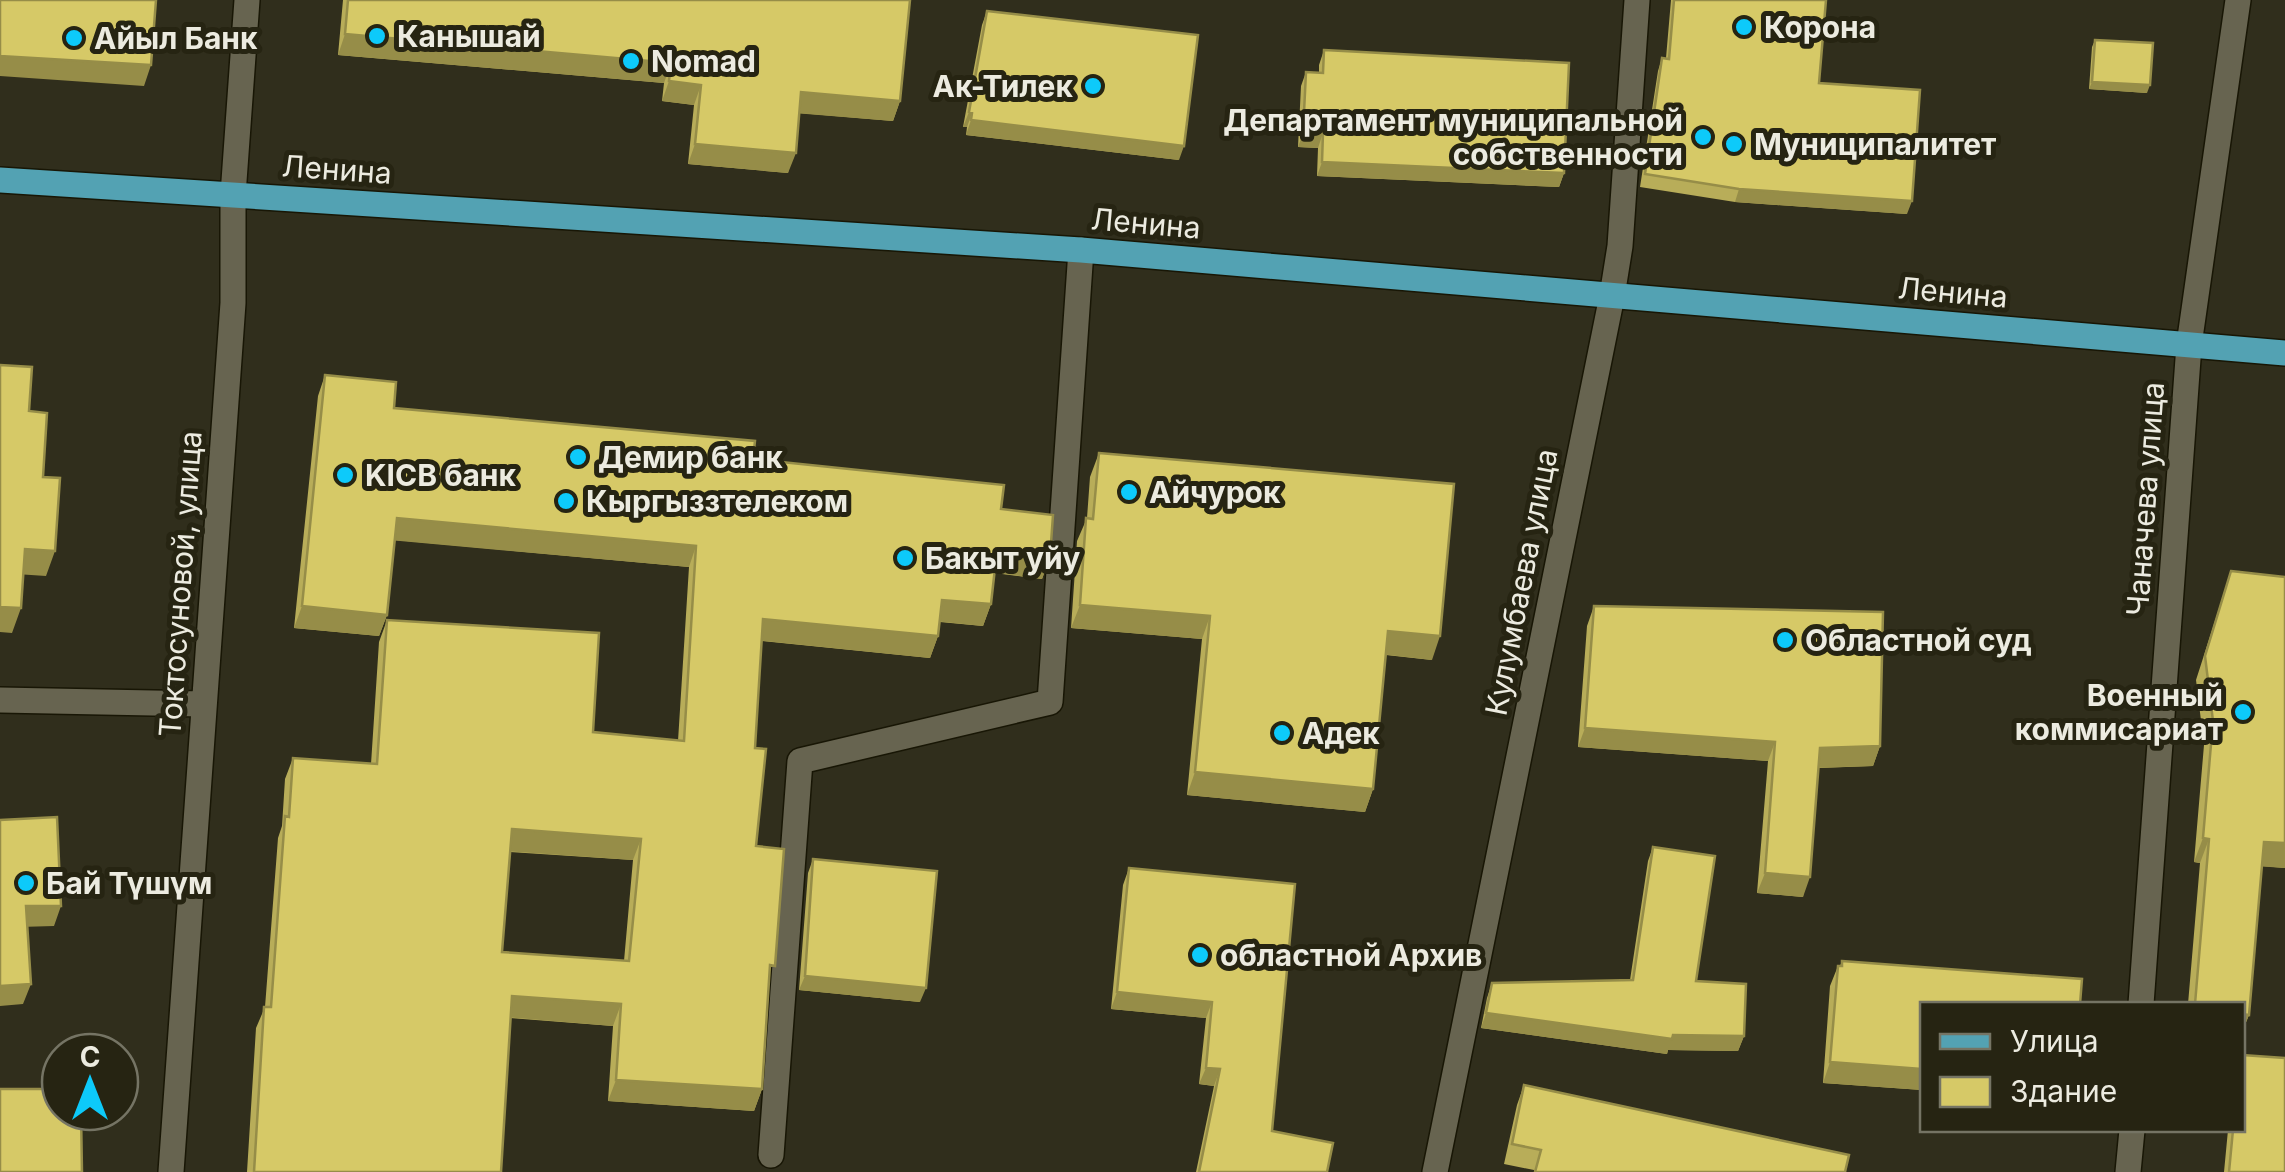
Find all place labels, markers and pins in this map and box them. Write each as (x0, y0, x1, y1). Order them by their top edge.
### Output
place label: Корона (1764, 9, 1876, 45)
marker: Корона (1733, 16, 1755, 38)
place label: Канышай (397, 18, 541, 54)
place label: Айыл Банк (94, 20, 258, 56)
marker: Канышай (366, 25, 388, 47)
marker: Айыл Банк (63, 27, 85, 49)
place label: Nomad (651, 43, 756, 79)
marker: Nomad (620, 50, 642, 72)
place label: Ак-Тилек (933, 68, 1073, 104)
marker: Ак-Тилек (1082, 75, 1104, 97)
place label: Департамент муниципальной собственности (1223, 102, 1683, 172)
marker: Департамент муниципальной собственности (1692, 126, 1714, 148)
place label: Муниципалитет (1754, 126, 1996, 162)
marker: Муниципалитет (1723, 133, 1745, 155)
place label: Демир банк (598, 439, 783, 475)
marker: Демир банк (567, 446, 589, 468)
place label: KICB банк (365, 457, 517, 493)
marker: KICB банк (334, 464, 356, 486)
place label: Айчурок (1149, 474, 1281, 510)
marker: Айчурок (1118, 481, 1140, 503)
place label: Кыргыззтелеком (586, 483, 848, 519)
marker: Кыргыззтелеком (555, 490, 577, 512)
place label: Бакыт уйу (925, 540, 1080, 576)
marker: Бакыт уйу (894, 547, 916, 569)
place label: Областной суд (1805, 622, 2032, 658)
marker: Областной суд (1774, 629, 1796, 651)
place label: Военный коммисариат (2015, 677, 2223, 747)
marker: Военный коммисариат (2232, 701, 2254, 723)
place label: Адек (1302, 715, 1380, 751)
marker: Адек (1271, 722, 1293, 744)
place label: Бай Түшүм (46, 865, 212, 901)
marker: Бай Түшүм (15, 872, 37, 894)
place label: областной Архив (1220, 937, 1482, 973)
marker: областной Архив (1189, 944, 1211, 966)

